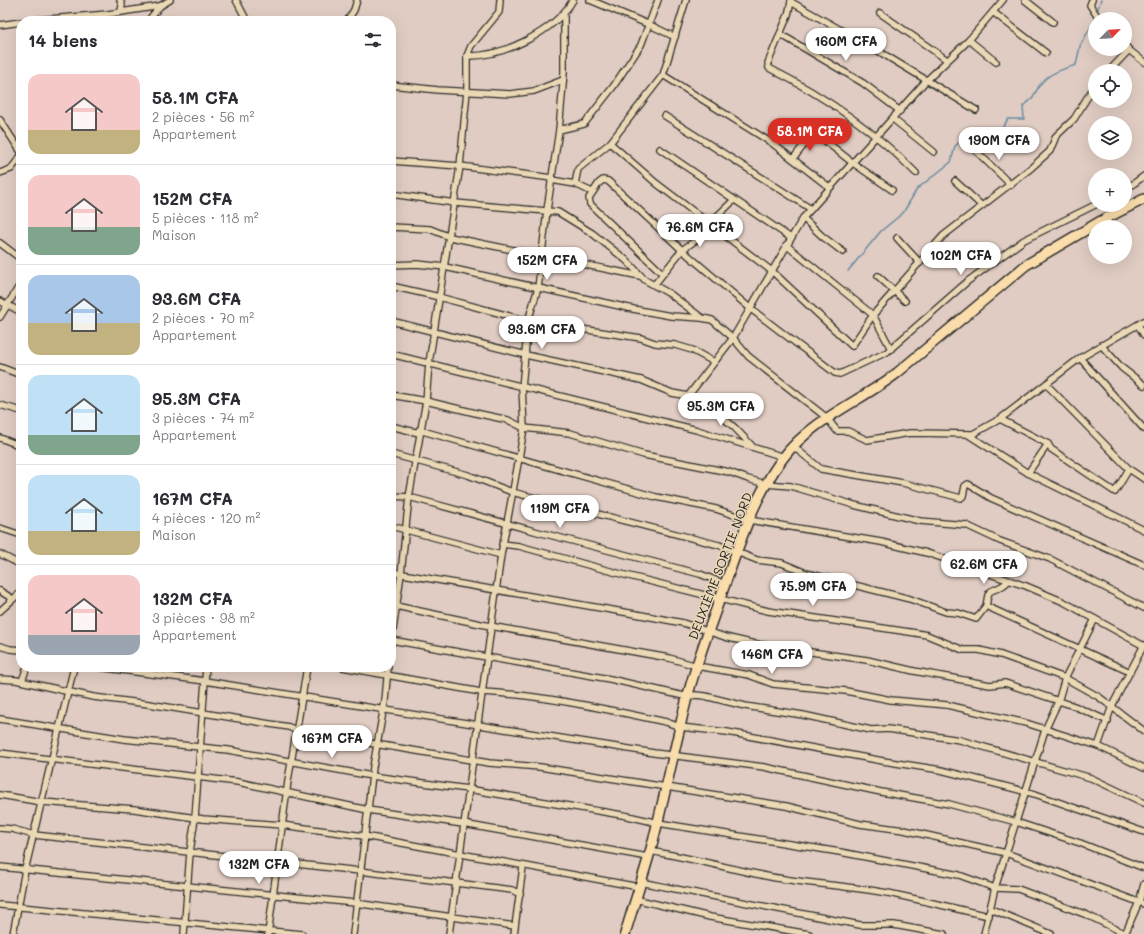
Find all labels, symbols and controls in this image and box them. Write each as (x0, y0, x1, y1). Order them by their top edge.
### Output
north arrow (1088, 12, 1132, 56)
map controls (1088, 12, 1132, 264)
pin: 160M CFA (805, 28, 887, 62)
text: 14 biens (28, 29, 97, 51)
icon: filters (362, 29, 384, 51)
text: 160M CFA (815, 32, 877, 49)
button: locate (1088, 64, 1132, 108)
text: 58.1M CFA (152, 86, 239, 108)
icon: home (60, 90, 108, 138)
text: 2 pièces · 56 m² (152, 108, 254, 125)
button: layers (1088, 116, 1132, 160)
pin: 58.1M CFA (764, 118, 856, 152)
text: 58.1M CFA (777, 122, 843, 139)
text: Appartement (152, 125, 237, 142)
pin: 190M CFA (958, 127, 1040, 161)
text: 190M CFA (968, 131, 1030, 148)
button: + (1088, 168, 1132, 212)
text: 152M CFA (152, 187, 233, 209)
icon: home (60, 191, 108, 239)
text: 5 pièces · 118 m² (152, 209, 259, 226)
pin: 76.6M CFA (654, 214, 746, 248)
text: 76.6M CFA (666, 218, 734, 235)
button: − (1088, 220, 1132, 264)
text: Maison (152, 226, 196, 243)
pin: 102M CFA (920, 242, 1002, 276)
text: 102M CFA (930, 246, 992, 263)
pin: 152M CFA (506, 247, 588, 281)
text: 152M CFA (516, 251, 578, 268)
text: 93.6M CFA (152, 287, 241, 309)
icon: home (60, 291, 108, 339)
text: 2 pièces · 70 m² (152, 309, 254, 326)
pin: 93.6M CFA (496, 316, 588, 350)
text: 93.6M CFA (508, 320, 576, 337)
text: Appartement (152, 326, 237, 343)
text: 95.3M CFA (152, 387, 241, 409)
icon: home (60, 391, 108, 439)
pin: 95.3M CFA (675, 393, 767, 427)
text: 95.3M CFA (687, 397, 755, 414)
text: 3 pièces · 74 m² (152, 409, 254, 426)
text: Appartement (152, 426, 237, 443)
text: 167M CFA (152, 487, 233, 509)
street label: DEUXIÈME SORTIE NORD (684, 490, 756, 642)
icon: home (60, 491, 108, 539)
pin: 119M CFA (519, 495, 601, 529)
text: 119M CFA (530, 499, 590, 516)
text: 4 pièces · 120 m² (152, 509, 260, 526)
text: Maison (152, 526, 196, 543)
pin: 62.6M CFA (938, 551, 1030, 585)
text: 62.6M CFA (950, 555, 1018, 572)
pin: 75.9M CFA (767, 573, 859, 607)
text: 75.9M CFA (779, 577, 847, 594)
text: 132M CFA (152, 587, 233, 609)
icon: home (60, 591, 108, 639)
text: 3 pièces · 98 m² (152, 609, 255, 626)
text: Appartement (152, 626, 237, 643)
pin: 146M CFA (731, 641, 813, 675)
text: 146M CFA (741, 645, 803, 662)
pin: 167M CFA (291, 725, 373, 759)
text: 167M CFA (301, 729, 363, 746)
pin: 132M CFA (218, 851, 300, 885)
text: 132M CFA (228, 855, 290, 872)

